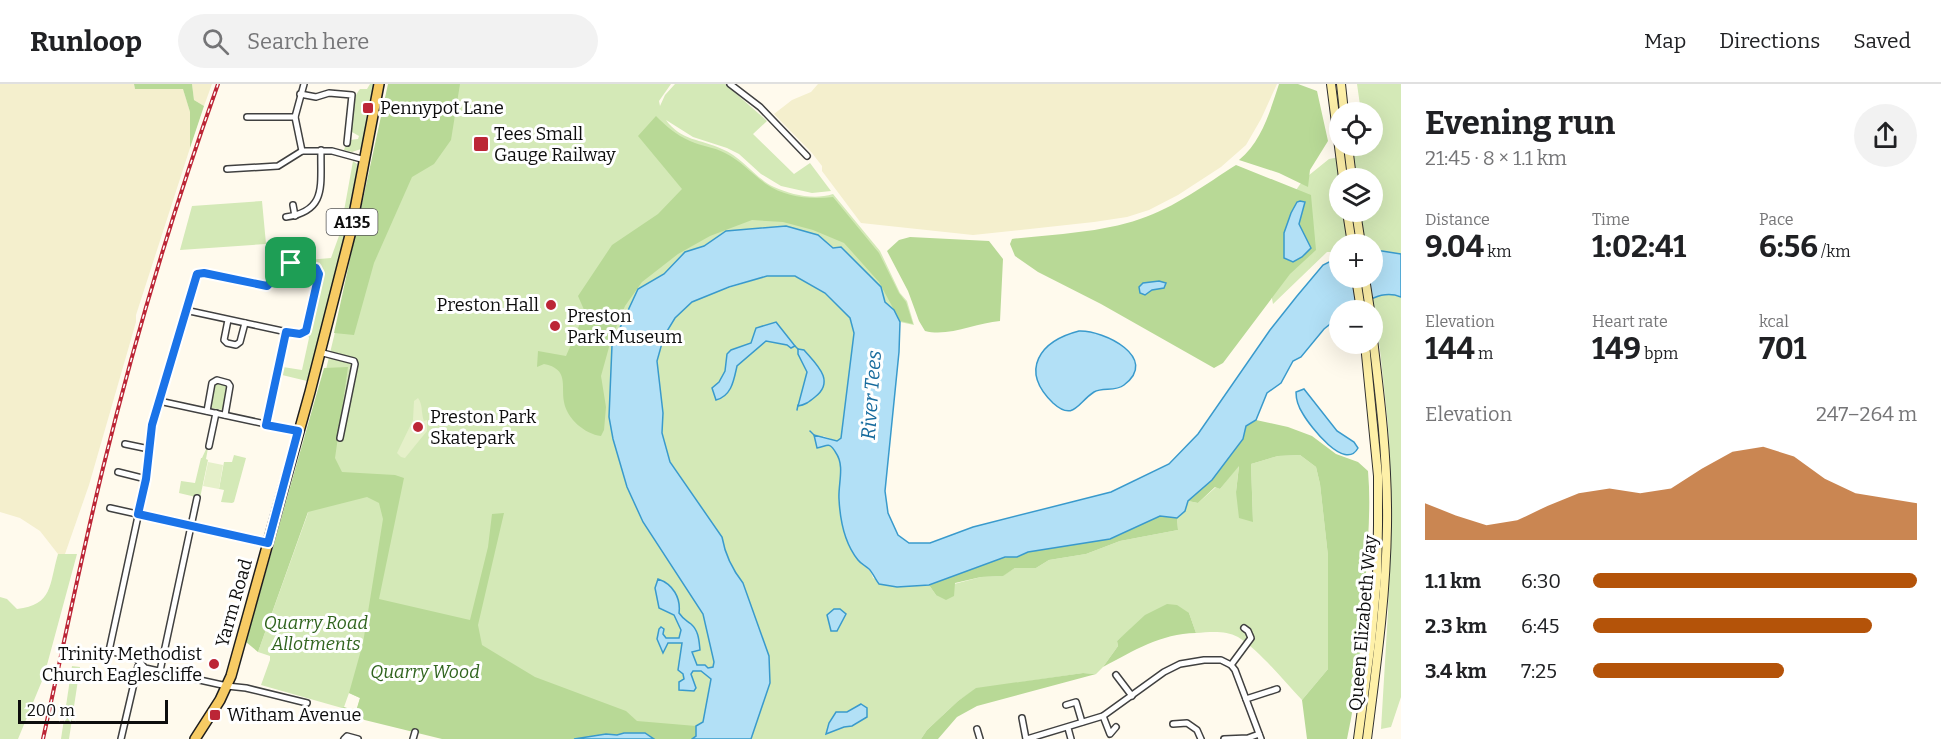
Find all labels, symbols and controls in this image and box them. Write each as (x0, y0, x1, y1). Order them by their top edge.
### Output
search box (178, 14, 598, 68)
text: Runloop (30, 25, 142, 58)
icon: search (199, 25, 232, 58)
text: Search here (247, 28, 369, 55)
text: Map (1644, 28, 1686, 54)
text: Directions (1719, 28, 1820, 54)
text: Saved (1853, 28, 1911, 54)
place label: Pennypot Lane (380, 97, 504, 119)
marker: Pennypot Lane (361, 101, 375, 115)
map controls (1329, 102, 1383, 354)
button: locate (1329, 102, 1383, 156)
text: Evening run (1425, 103, 1615, 143)
button: share (1854, 104, 1917, 167)
place label: Tees Small Gauge Railway (494, 123, 616, 166)
marker: Tees Small Gauge Railway (472, 135, 490, 153)
text: 21:45 · 8 × 1.1 km (1425, 146, 1567, 170)
button: layers (1329, 168, 1383, 222)
road number: A135 (326, 209, 378, 235)
text: Distance (1425, 210, 1490, 229)
text: Time (1592, 210, 1630, 229)
text: Pace (1759, 210, 1794, 229)
text: 9.04 (1425, 229, 1484, 265)
text: 1:02:41 (1592, 229, 1686, 265)
text: 6:56 (1759, 229, 1818, 265)
button: + (1329, 234, 1383, 288)
pin (265, 237, 316, 288)
text: km (1484, 242, 1511, 261)
text: /km (1818, 242, 1850, 261)
icon: arrive (274, 246, 307, 279)
place label: Preston Hall (437, 294, 539, 316)
marker: Preston Hall (544, 298, 558, 312)
button: − (1329, 300, 1383, 354)
place label: Preston Park Museum (567, 305, 683, 348)
text: Elevation (1425, 312, 1495, 331)
text: Heart rate (1592, 312, 1668, 331)
text: kcal (1759, 312, 1789, 331)
marker: Preston Park Museum (548, 319, 562, 333)
text: 144 (1425, 331, 1475, 367)
text: 149 (1592, 331, 1641, 367)
text: 701 (1759, 331, 1806, 367)
text: m (1475, 344, 1493, 363)
text: bpm (1641, 344, 1678, 363)
water label: River Tees (856, 349, 886, 441)
text: Elevation (1425, 402, 1512, 426)
text: 247–264 m (1816, 402, 1917, 426)
place label: Preston Park Skatepark (430, 406, 537, 449)
marker: Preston Park Skatepark (411, 420, 425, 434)
street label: Queen Elizabeth Way (1344, 534, 1382, 712)
street label: Yarm Road (211, 556, 257, 650)
text: 1.1 km (1425, 569, 1481, 593)
text: 6:30 (1521, 569, 1561, 593)
park label: Quarry Road Allotments (264, 612, 369, 655)
text: 2.3 km (1425, 614, 1487, 638)
text: 6:45 (1521, 614, 1559, 638)
place label: Trinity Methodist Church Eaglescliffe (42, 643, 202, 686)
marker: Trinity Methodist Church Eaglescliffe (207, 657, 221, 671)
text: 3.4 km (1425, 659, 1487, 683)
text: 7:25 (1521, 659, 1557, 683)
park label: Quarry Wood (370, 661, 480, 683)
scale bar (18, 697, 168, 724)
text: 200 m (27, 701, 75, 720)
place label: Witham Avenue (227, 704, 361, 726)
marker: Witham Avenue (208, 708, 222, 722)

